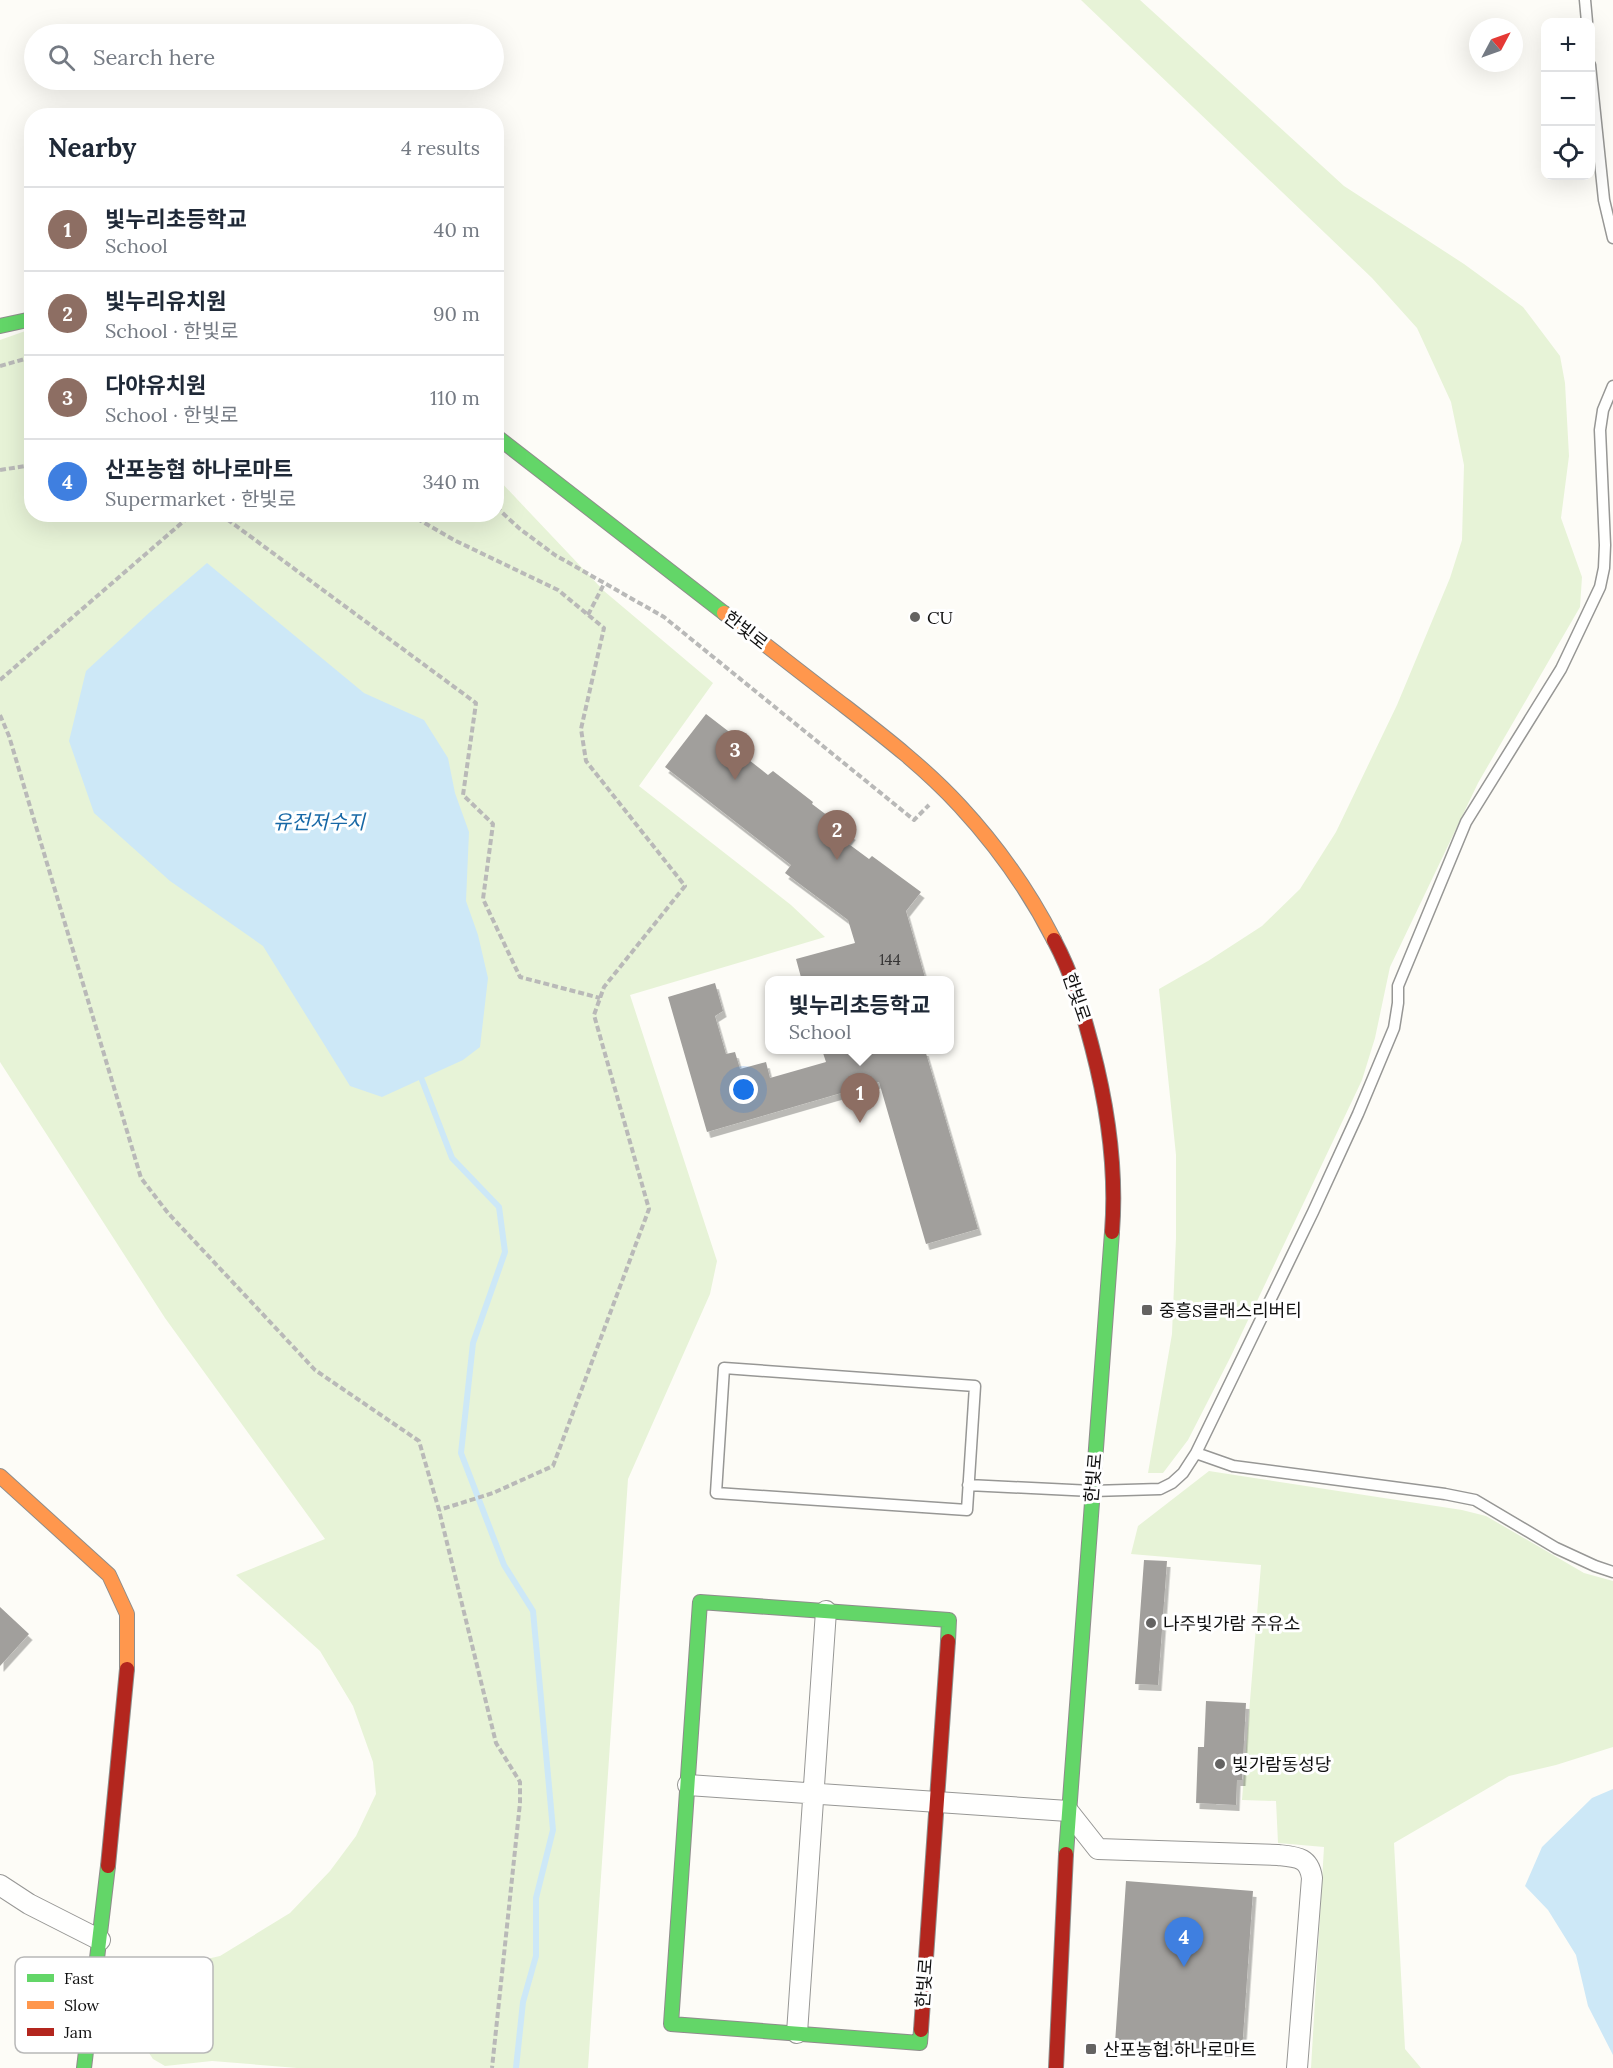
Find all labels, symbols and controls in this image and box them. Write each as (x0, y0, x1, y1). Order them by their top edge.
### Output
north arrow (1469, 18, 1523, 72)
map controls (1541, 18, 1595, 180)
button: + (1541, 18, 1595, 72)
search box (24, 24, 504, 90)
icon: search (45, 41, 78, 74)
text: Search here (93, 43, 215, 71)
button: − (1541, 72, 1595, 126)
button: locate (1541, 126, 1595, 180)
text: Nearby (48, 131, 136, 164)
text: 4 results (401, 135, 480, 160)
text: 빛누리초등학교 (105, 205, 247, 233)
text: 1 (63, 217, 72, 242)
text: 40 m (434, 217, 480, 242)
text: School (105, 233, 168, 258)
text: 빛누리유치원 (105, 287, 226, 315)
text: 2 (62, 301, 73, 326)
text: 90 m (433, 301, 480, 326)
text: School · 한빛로 (105, 318, 239, 343)
text: 다야유치원 (105, 371, 206, 399)
text: 3 (62, 385, 73, 410)
text: 110 m (430, 385, 480, 410)
text: School · 한빛로 (105, 402, 239, 427)
text: 산포농협 하나로마트 (105, 455, 293, 483)
text: 4 (62, 469, 73, 494)
text: 340 m (422, 469, 480, 494)
text: Supermarket · 한빛로 (105, 486, 296, 511)
street label: 한빛로 (719, 606, 773, 654)
place label: CU (927, 606, 953, 629)
marker: CU (908, 610, 922, 624)
pin: 3 (716, 730, 754, 780)
water label: 유전저수지 (273, 809, 367, 834)
pin: 2 (818, 810, 856, 860)
house number: 144 (879, 950, 901, 969)
street label: 한빛로 (1058, 970, 1096, 1024)
popup (765, 976, 954, 1054)
text: 빛누리초등학교 (789, 991, 930, 1019)
text: School (789, 1019, 851, 1044)
pin: 1 (840, 1074, 880, 1123)
your location (729, 1075, 758, 1104)
place label: 중흥S클래스리버티 (1159, 1299, 1302, 1322)
marker: 중흥S클래스리버티 (1140, 1303, 1154, 1317)
street label: 한빛로 (1079, 1452, 1107, 1504)
place label: 나주빛가람 주유소 (1163, 1612, 1300, 1635)
marker: 나주빛가람 주유소 (1144, 1616, 1158, 1630)
place label: 빛가람동성당 (1232, 1753, 1331, 1776)
marker: 빛가람동성당 (1213, 1757, 1227, 1771)
pin: 4 (1164, 1918, 1204, 1967)
legend (15, 1957, 213, 2053)
street label: 한빛로 (911, 1957, 937, 2009)
text: Fast (64, 1968, 95, 1988)
text: Slow (64, 1995, 100, 2015)
text: Jam (63, 2022, 92, 2042)
place label: 산포농협.하나로마트 (1103, 2038, 1256, 2061)
marker: 산포농협.하나로마트 (1084, 2042, 1098, 2056)

